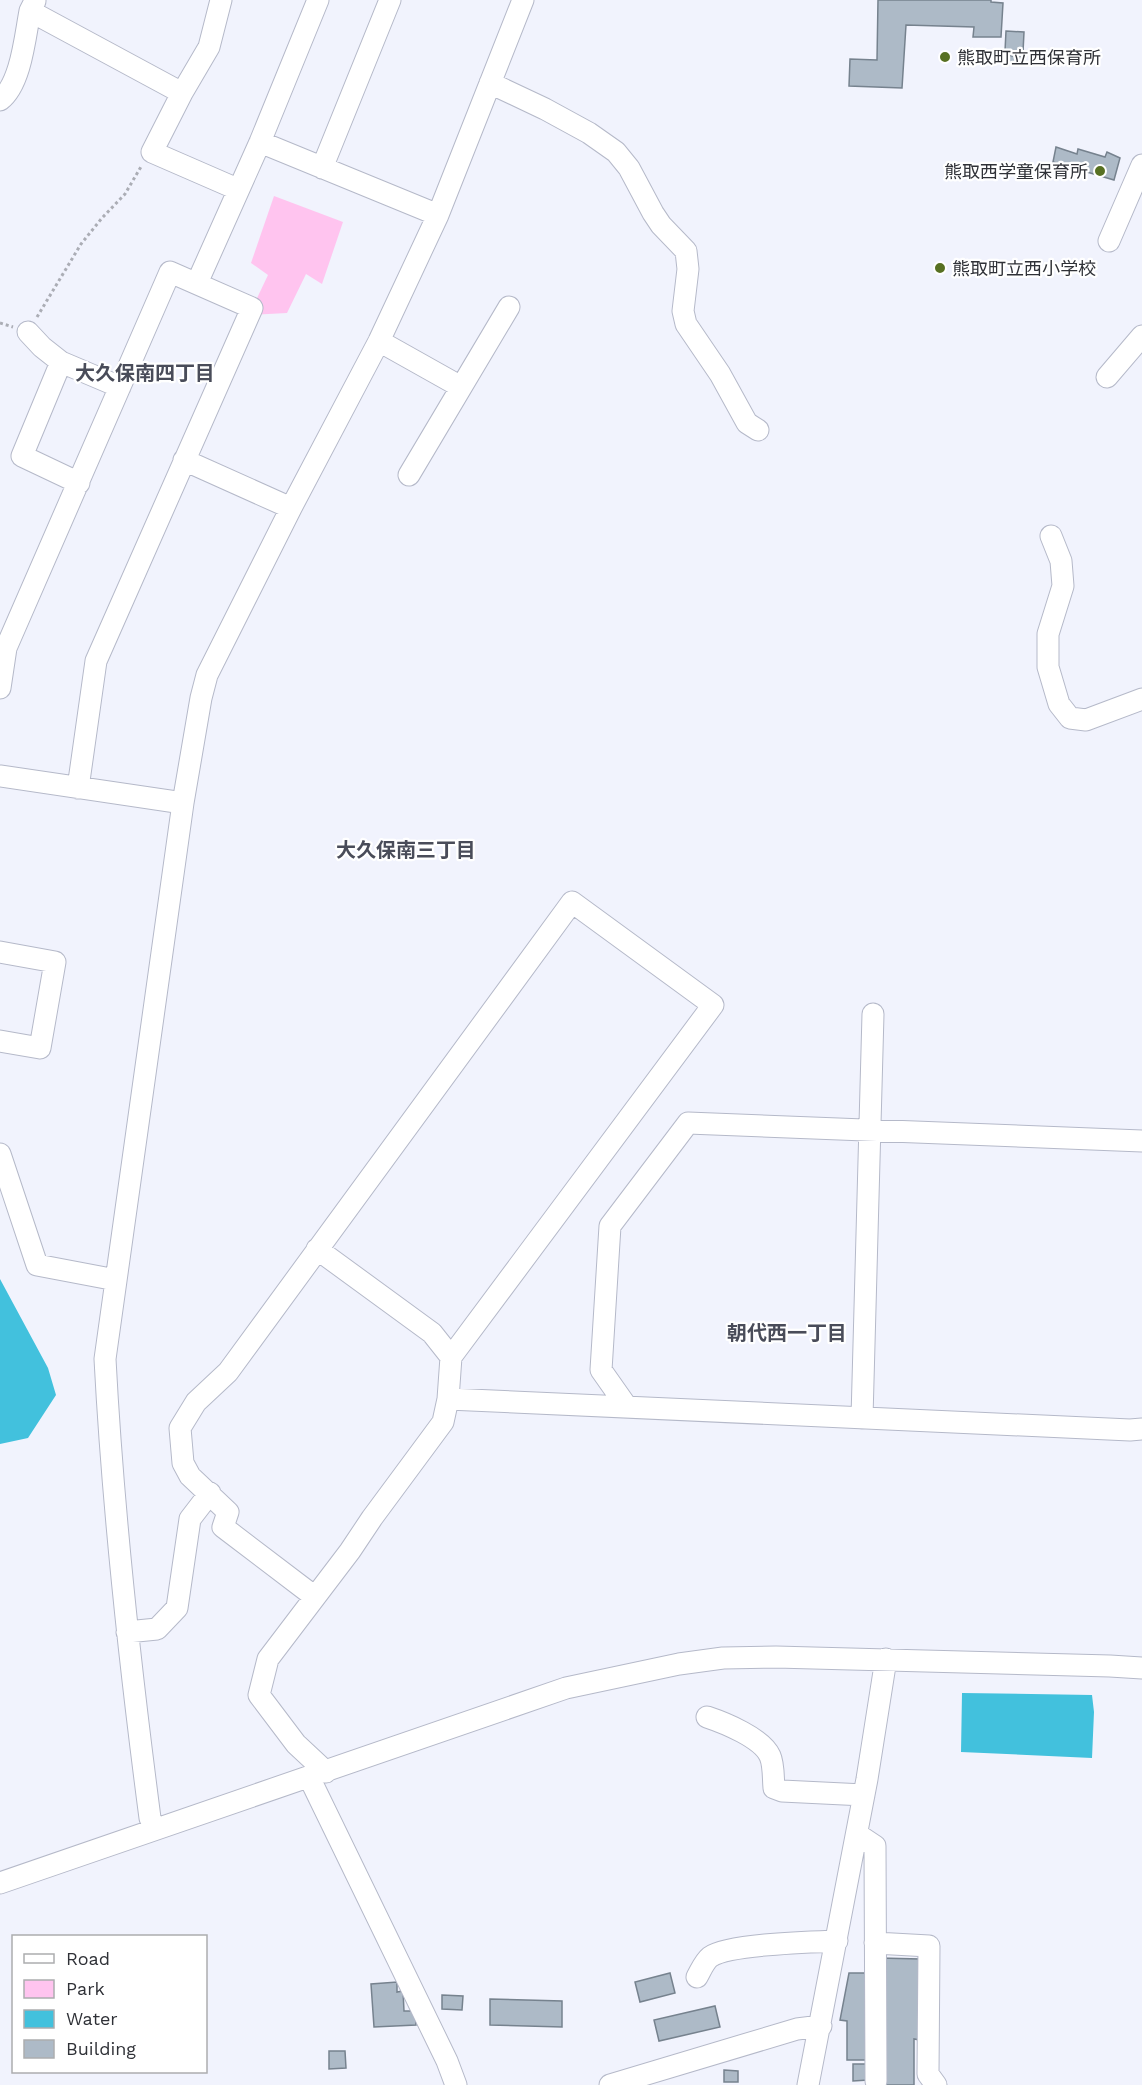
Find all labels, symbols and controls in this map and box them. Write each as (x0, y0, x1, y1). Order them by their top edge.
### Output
place label: 熊取町立西保育所 (957, 47, 1101, 68)
marker: 熊取町立西保育所 (938, 50, 952, 64)
place label: 熊取西学童保育所 (944, 161, 1088, 182)
marker: 熊取西学童保育所 (1093, 164, 1107, 178)
place label: 熊取町立西小学校 (952, 258, 1096, 279)
marker: 熊取町立西小学校 (933, 261, 947, 275)
district label: 大久保南四丁目 (75, 361, 215, 385)
district label: 大久保南三丁目 (336, 838, 476, 862)
district label: 朝代西一丁目 (727, 1321, 847, 1345)
legend (12, 1935, 207, 2073)
text: Road (66, 1948, 110, 1969)
text: Park (66, 1978, 105, 1999)
text: Water (66, 2008, 118, 2029)
text: Building (66, 2038, 136, 2059)

